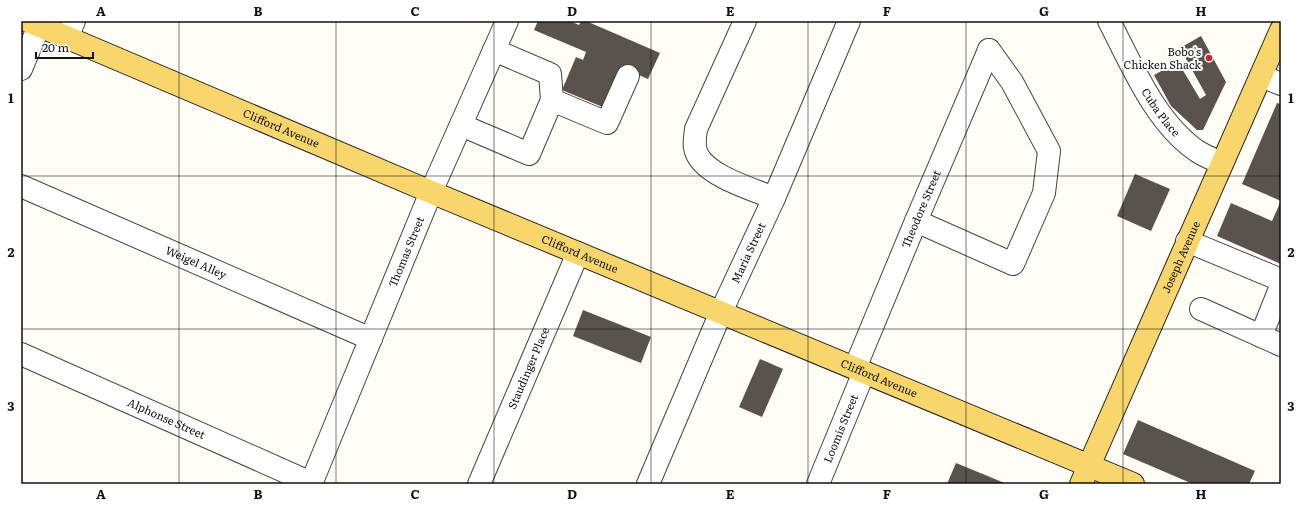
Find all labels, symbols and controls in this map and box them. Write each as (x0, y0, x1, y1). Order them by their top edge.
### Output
text: A (96, 1, 106, 20)
text: B (254, 1, 263, 20)
text: C (410, 1, 420, 20)
text: D (567, 1, 577, 20)
text: E (726, 1, 735, 20)
text: F (883, 1, 891, 20)
text: G (1039, 1, 1049, 20)
text: H (1196, 1, 1207, 20)
scale bar (36, 34, 93, 60)
text: 20 m (42, 38, 69, 56)
place label: Bobo's Chicken Shack (1124, 43, 1201, 72)
marker: Bobo's Chicken Shack (1204, 53, 1214, 63)
street label: Cuba Place (1138, 85, 1184, 140)
text: 1 (8, 88, 14, 107)
text: 1 (1288, 88, 1294, 107)
street label: Clifford Avenue (241, 104, 323, 151)
street label: Theodore Street (897, 167, 944, 250)
street label: Thomas Street (384, 213, 427, 289)
street label: Joseph Avenue (1157, 218, 1203, 295)
street label: Maria Street (727, 219, 769, 285)
street label: Clifford Avenue (539, 230, 621, 276)
street label: Weigel Alley (163, 241, 230, 282)
text: 2 (8, 242, 15, 261)
text: 2 (1288, 242, 1295, 261)
street label: Staudinger Place (503, 324, 552, 411)
street label: Clifford Avenue (839, 354, 920, 401)
street label: Loomis Street (819, 391, 861, 465)
street label: Alphonse Street (125, 393, 209, 442)
text: 3 (7, 396, 15, 415)
text: 3 (1287, 396, 1295, 415)
text: A (96, 484, 106, 503)
text: B (254, 484, 263, 503)
text: C (410, 484, 420, 503)
text: D (567, 484, 577, 503)
text: E (726, 484, 735, 503)
text: F (883, 484, 891, 503)
text: G (1039, 484, 1049, 503)
text: H (1196, 484, 1207, 503)

